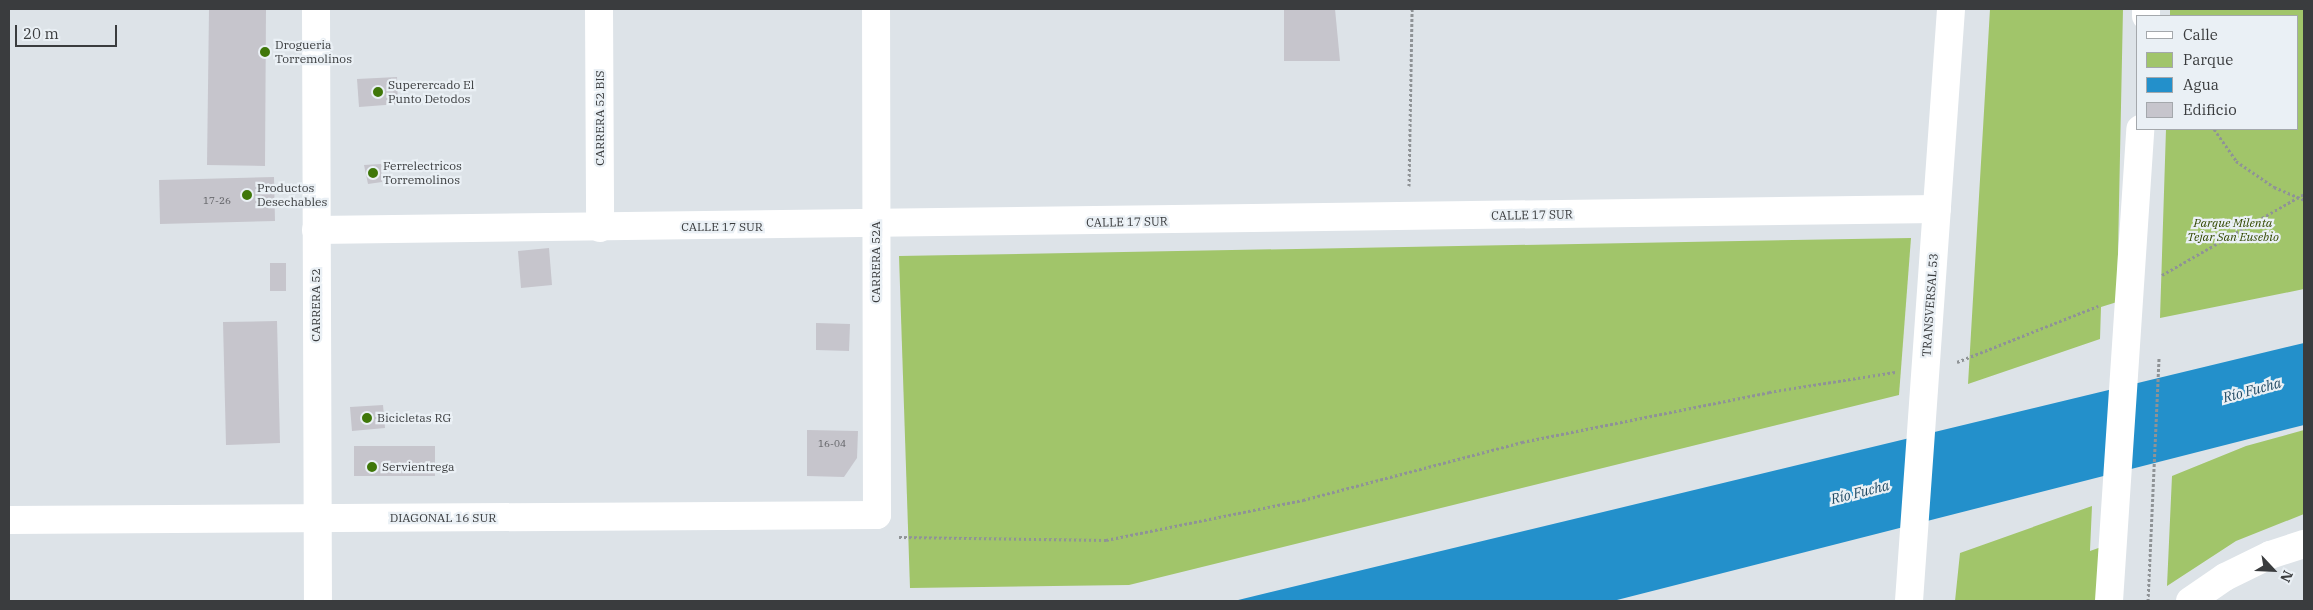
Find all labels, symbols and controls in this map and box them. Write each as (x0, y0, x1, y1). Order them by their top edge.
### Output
scale bar (18, 15, 120, 47)
legend (2136, 15, 2298, 130)
text: 20 m (23, 24, 59, 43)
text: Calle (2183, 25, 2218, 44)
place label: Drogueria Torremolinos (275, 38, 352, 66)
marker: Drogueria Torremolinos (259, 46, 271, 58)
text: Parque (2183, 50, 2233, 69)
street label: CARRERA 52 BIS (593, 70, 607, 166)
text: Agua (2183, 75, 2219, 94)
place label: Superercado El Punto Detodos (388, 78, 474, 106)
marker: Superercado El Punto Detodos (372, 86, 384, 98)
text: Edificio (2183, 100, 2237, 119)
place label: Ferrelectricos Torremolinos (383, 159, 462, 187)
marker: Ferrelectricos Torremolinos (367, 167, 379, 179)
place label: Productos Desechables (257, 181, 327, 209)
marker: Productos Desechables (241, 189, 253, 201)
house number: 17-26 (203, 195, 231, 207)
street label: CALLE 17 SUR (1491, 207, 1573, 223)
street label: CALLE 17 SUR (1086, 214, 1168, 230)
park label: Parque Milenta Tejar San Eusebio (2187, 216, 2279, 244)
street label: CALLE 17 SUR (681, 220, 763, 234)
street label: CARRERA 52A (869, 221, 883, 303)
street label: TRANSVERSAL 53 (1919, 253, 1941, 357)
street label: CARRERA 52 (309, 268, 323, 342)
water label: Río Fucha (2221, 374, 2283, 406)
place label: Bicicletas RG (377, 411, 451, 425)
marker: Bicicletas RG (361, 412, 373, 424)
house number: 16-04 (818, 438, 846, 450)
place label: Servientrega (382, 460, 454, 474)
marker: Servientrega (366, 461, 378, 473)
water label: Río Fucha (1829, 477, 1891, 507)
street label: DIAGONAL 16 SUR (390, 511, 496, 525)
north arrow (2248, 545, 2298, 595)
text: N (2276, 568, 2297, 585)

